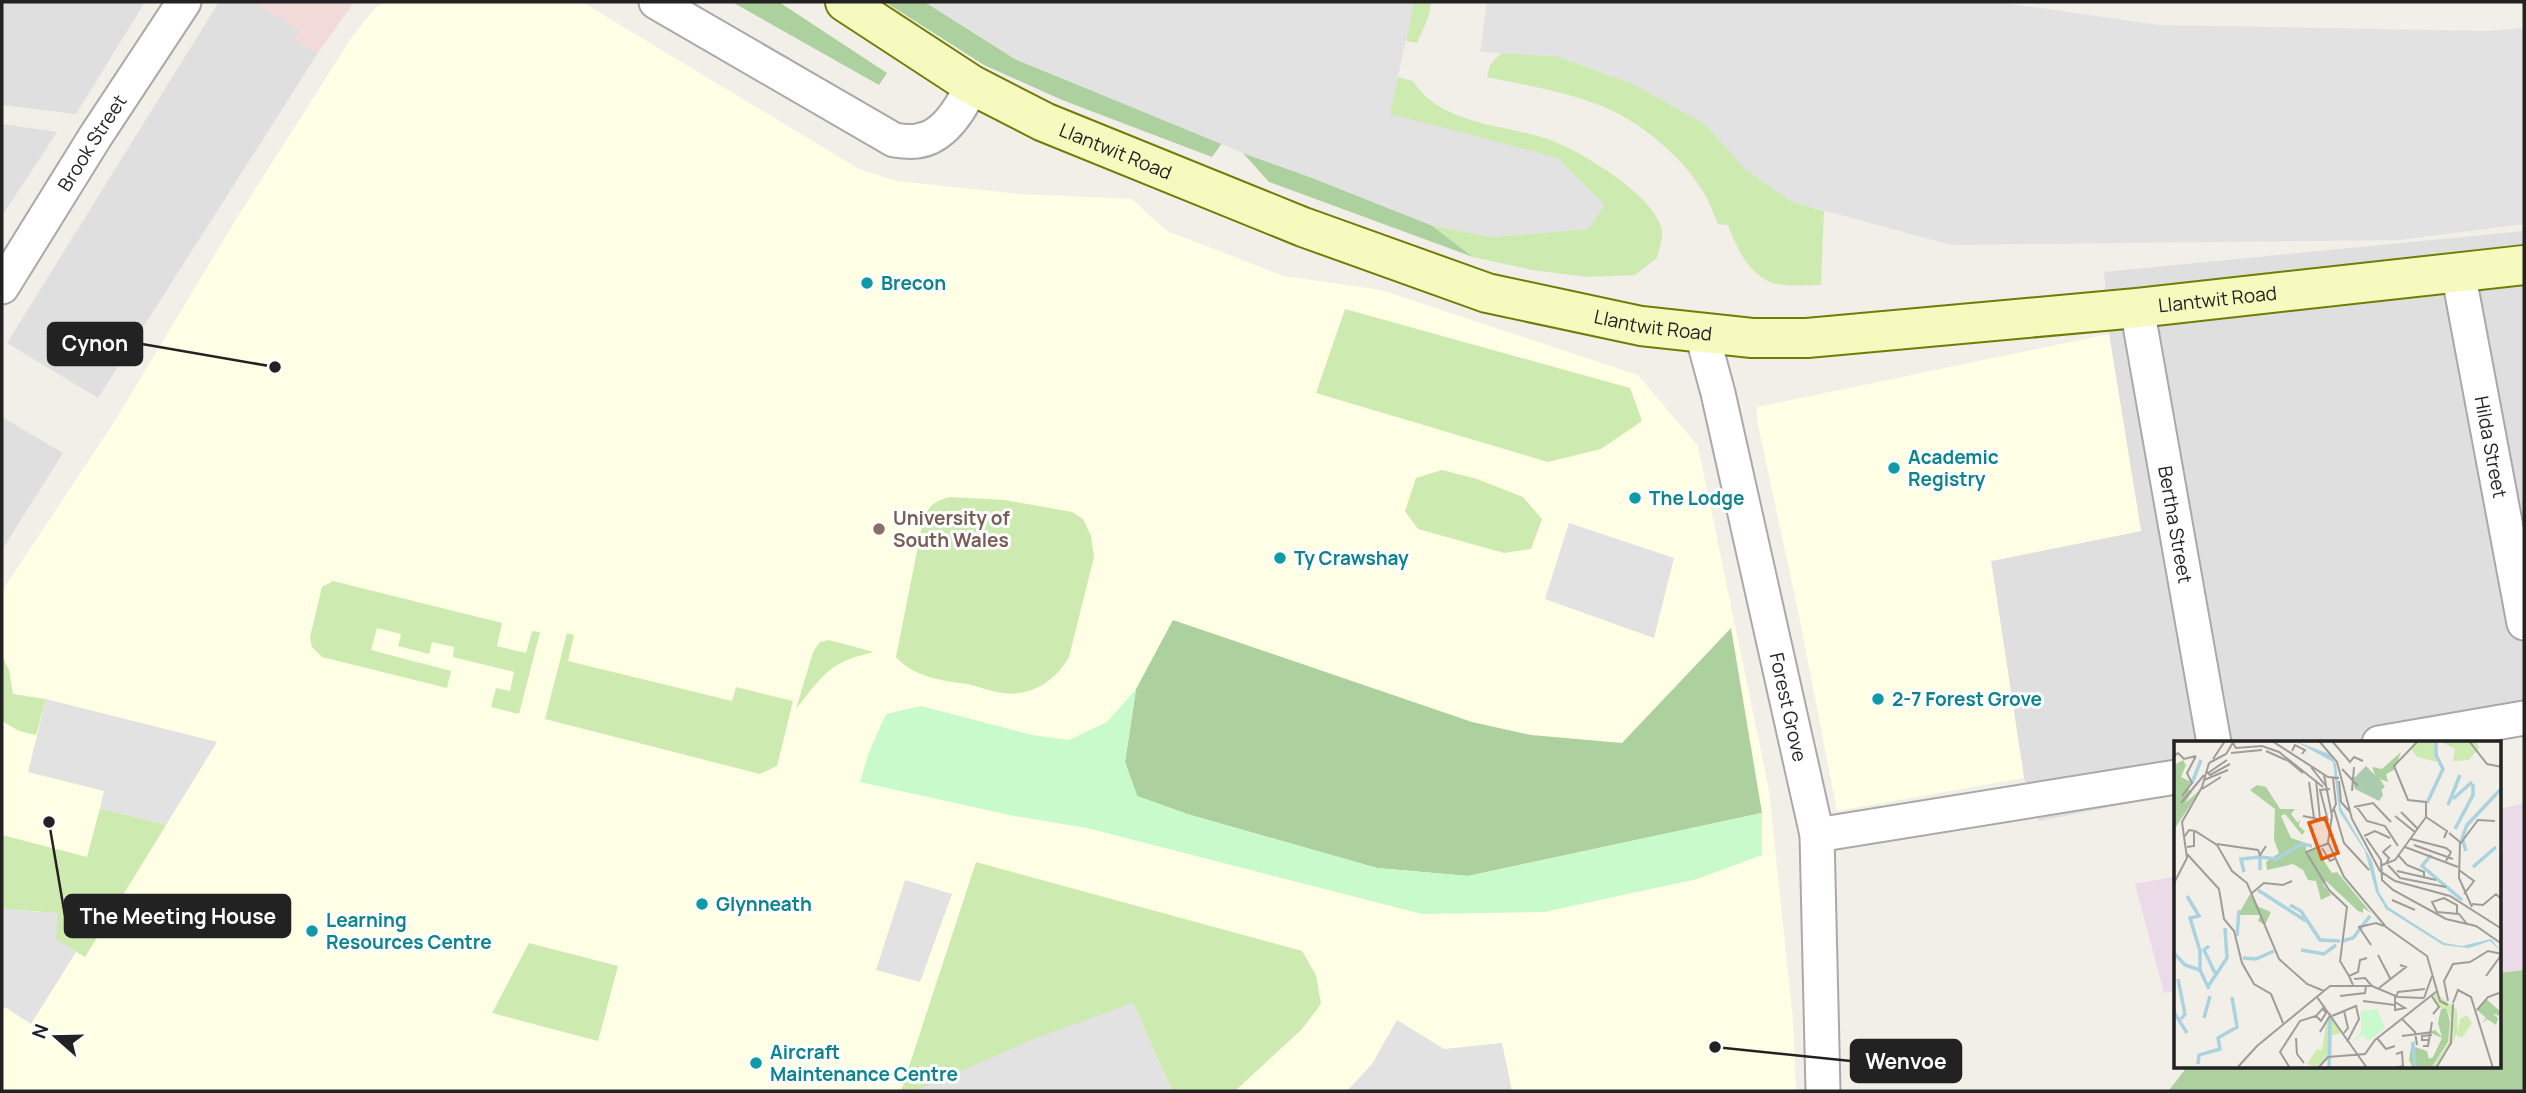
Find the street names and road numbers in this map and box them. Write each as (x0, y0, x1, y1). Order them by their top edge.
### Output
street label: Brook Street (52, 89, 133, 196)
street label: Llantwit Road (1056, 117, 1176, 185)
street label: Llantwit Road (2157, 280, 2278, 319)
street label: Llantwit Road (1592, 303, 1713, 347)
street label: Hilda Street (2469, 394, 2513, 500)
street label: Bertha Street (2152, 464, 2198, 585)
street label: Forest Grove (1764, 650, 1813, 764)

